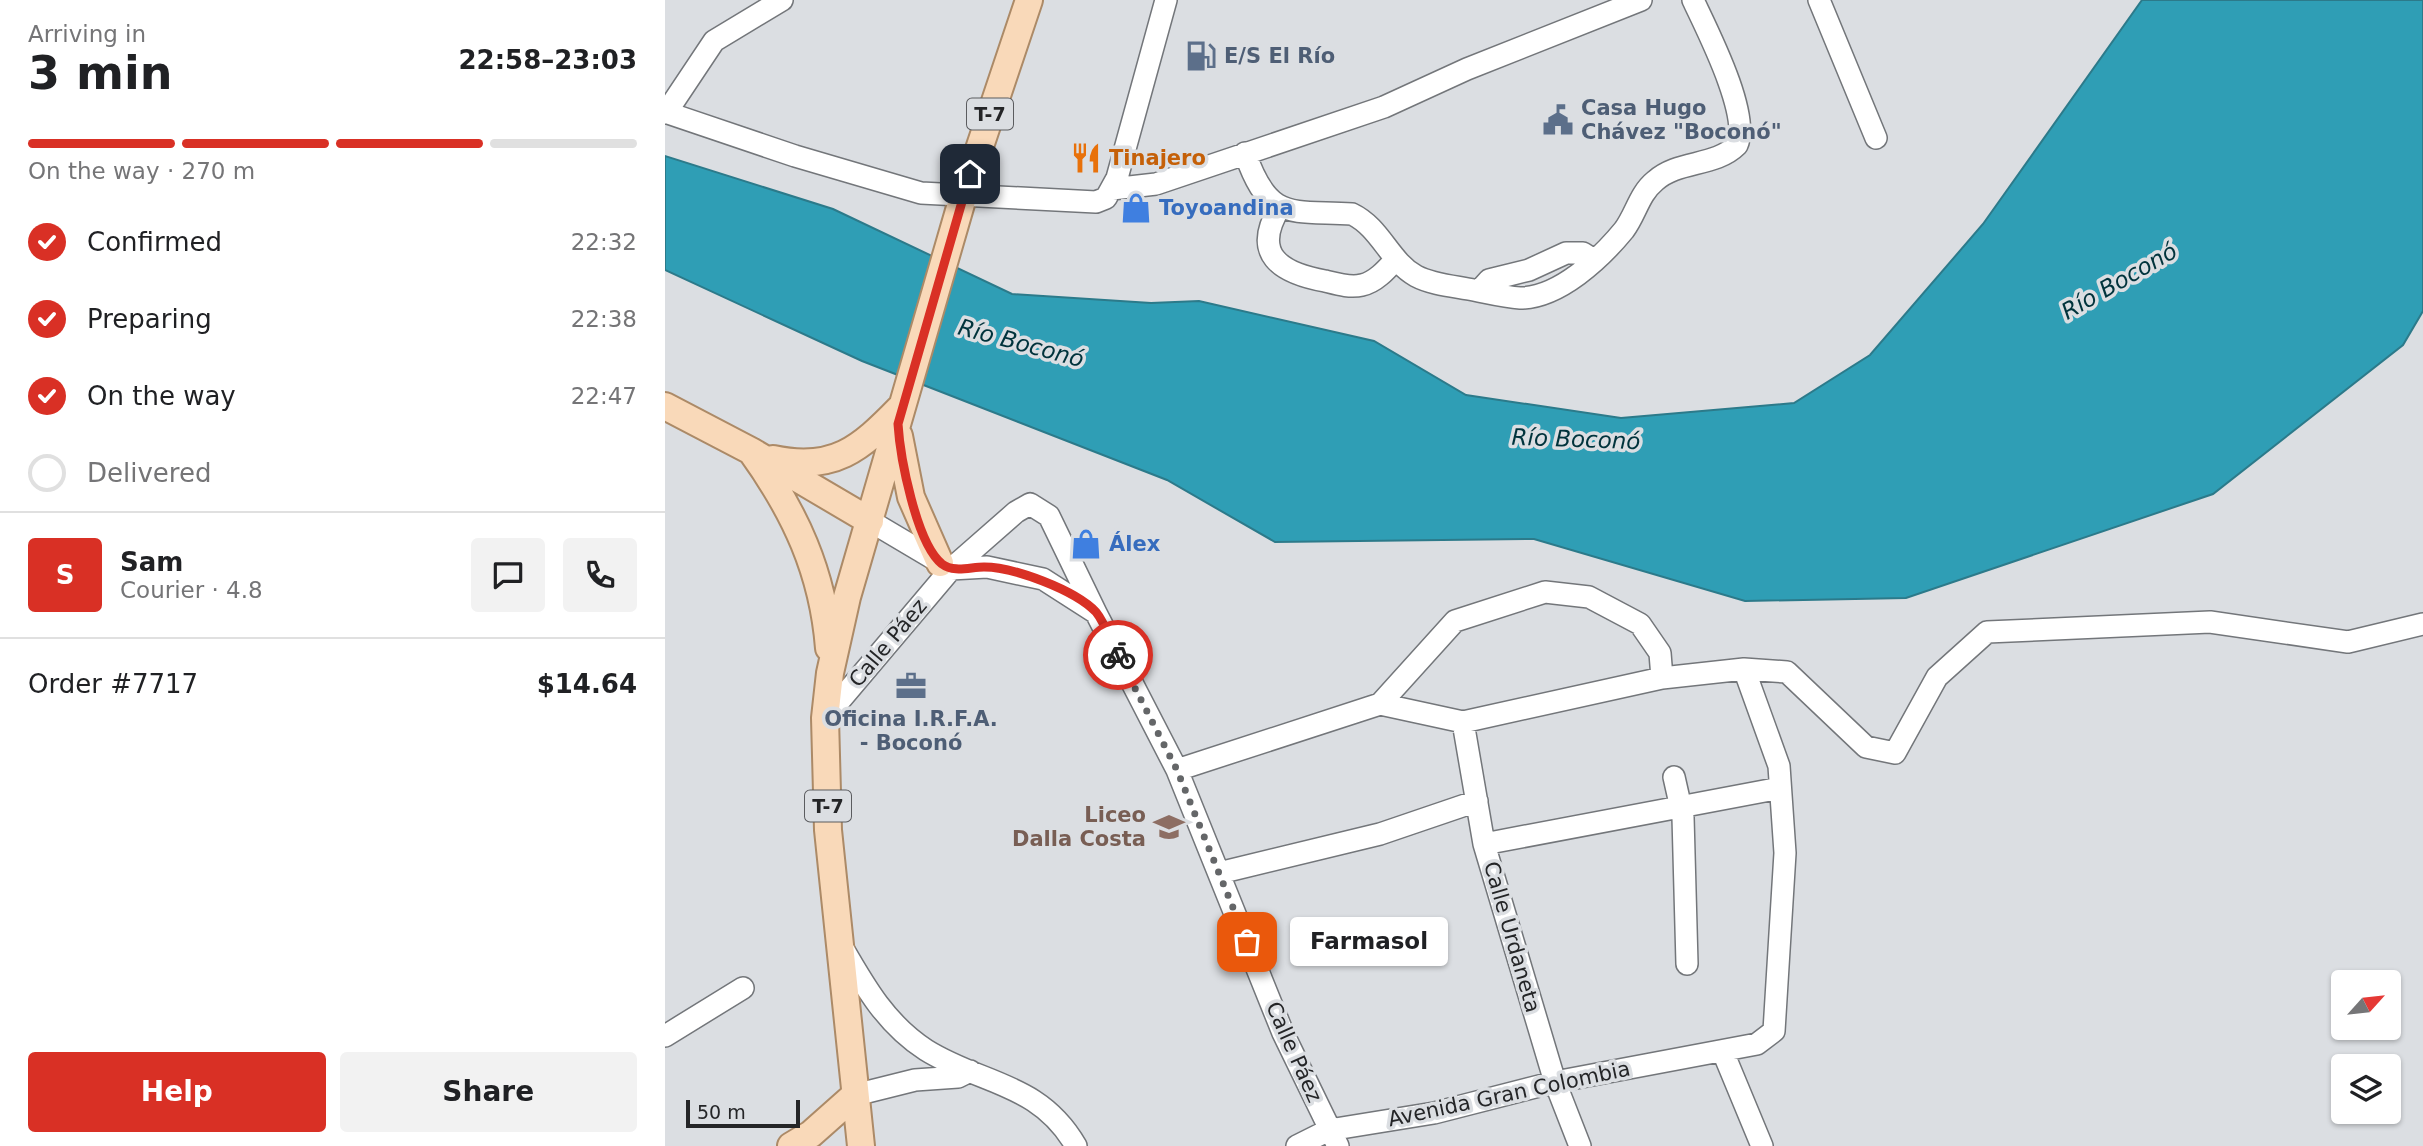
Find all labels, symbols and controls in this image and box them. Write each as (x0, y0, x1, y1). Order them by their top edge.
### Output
text: Arriving in (28, 21, 146, 47)
fuel station icon: E/S El Río (1184, 39, 1218, 73)
place label: E/S El Río (1224, 44, 1335, 68)
text: 22:58–23:03 (458, 45, 637, 75)
text: 3 min (28, 46, 172, 100)
place label: Casa Hugo Chávez "Boconó" (1581, 96, 1782, 144)
road number: T-7 (967, 98, 1013, 130)
public building icon: Casa Hugo Chávez "Boconó" (1541, 103, 1575, 137)
restaurant icon: Tinajero (1069, 141, 1103, 175)
pin (940, 144, 1000, 204)
place label: Tinajero (1109, 146, 1206, 170)
icon: home (951, 155, 989, 193)
text: On the way · 270 m (28, 158, 255, 184)
shop icon: Toyoandina (1119, 191, 1153, 225)
place label: Toyoandina (1159, 196, 1294, 220)
icon: check (28, 223, 66, 261)
text: Confirmed (87, 227, 222, 257)
text: 22:32 (571, 229, 637, 255)
water label: Río Boconó (2057, 237, 2181, 325)
icon: check (28, 300, 66, 338)
text: Preparing (87, 304, 212, 334)
text: 22:38 (571, 306, 637, 332)
water label: Río Boconó (955, 314, 1087, 372)
icon: check (28, 377, 66, 415)
text: On the way (87, 381, 236, 411)
text: 22:47 (571, 383, 637, 409)
water label: Río Boconó (1511, 424, 1641, 454)
text: Delivered (87, 458, 211, 488)
shop icon: Álex (1069, 527, 1103, 561)
place label: Álex (1109, 531, 1161, 556)
button: chat (471, 538, 545, 612)
button: phone (563, 538, 637, 612)
text: Sam (120, 547, 183, 577)
text: S (56, 560, 74, 590)
text: Courier · 4.8 (120, 577, 263, 603)
street label: Calle Páez (844, 594, 932, 692)
courier (1083, 620, 1153, 690)
icon: bike (1099, 636, 1137, 674)
text: Order #7717 (28, 669, 198, 699)
text: $14.64 (537, 669, 637, 699)
office icon: Oficina I.R.F.A. - Boconó (894, 669, 928, 703)
place label: Oficina I.R.F.A. - Boconó (824, 707, 998, 755)
road number: T-7 (805, 790, 851, 821)
place label: Liceo Dalla Costa (1012, 803, 1146, 851)
school or university icon: Liceo Dalla Costa (1152, 810, 1186, 844)
street label: Calle Urdaneta (1479, 859, 1545, 1015)
pin (1217, 912, 1277, 972)
callout: Farmasol (1289, 918, 1447, 967)
icon: bag (1228, 923, 1266, 961)
text: Farmasol (1310, 928, 1428, 954)
north arrow (2331, 970, 2401, 1040)
map controls (2331, 970, 2401, 1124)
street label: Calle Páez (1261, 998, 1327, 1106)
button: Help (28, 1052, 326, 1132)
button: Share (340, 1052, 637, 1132)
button: layers (2331, 1054, 2401, 1124)
street label: Avenida Gran Colombia (1386, 1057, 1632, 1131)
scale bar (686, 1097, 800, 1129)
text: 50 m (697, 1101, 746, 1123)

